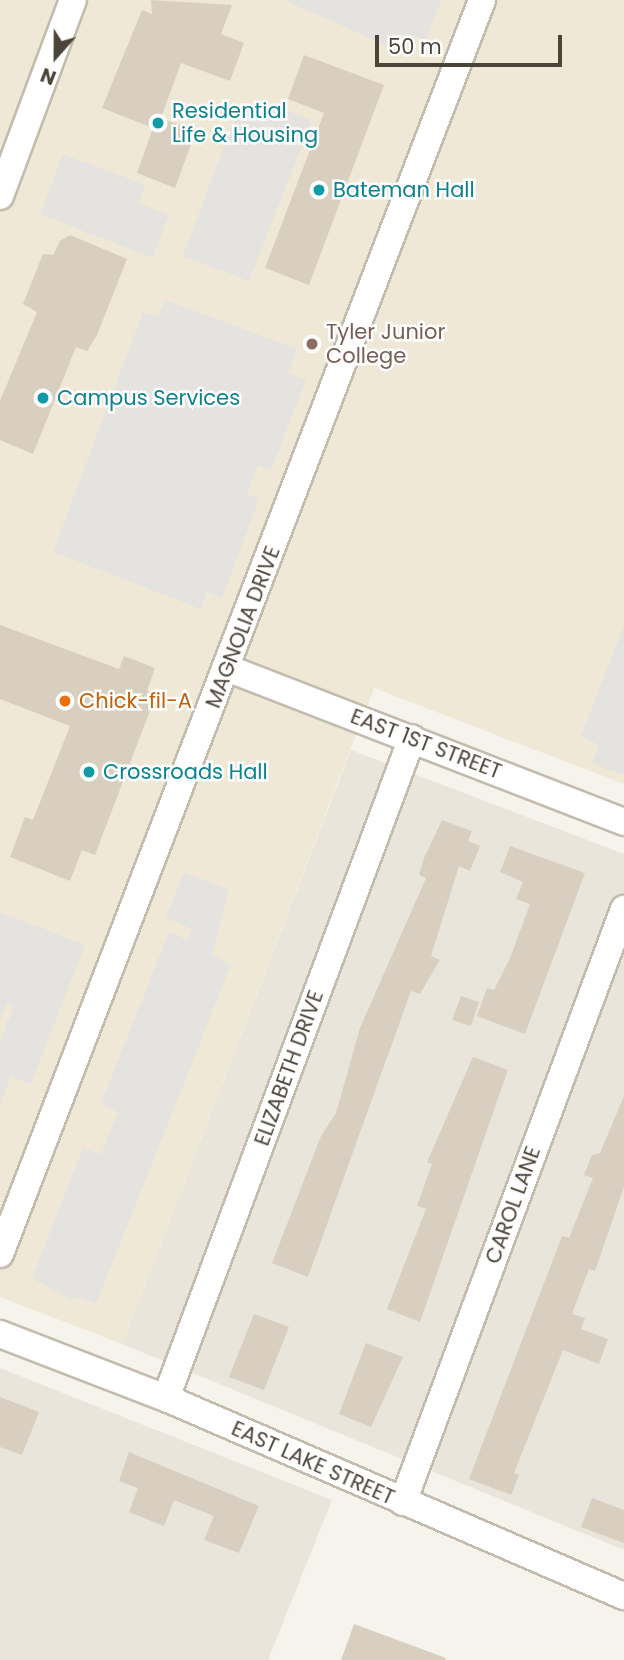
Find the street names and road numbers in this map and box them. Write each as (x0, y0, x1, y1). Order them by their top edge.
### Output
street label: MAGNOLIA DRIVE (200, 542, 286, 712)
street label: EAST 1ST STREET (347, 704, 505, 784)
street label: ELIZABETH DRIVE (249, 987, 329, 1149)
street label: CAROL LANE (480, 1143, 546, 1267)
street label: EAST LAKE STREET (228, 1416, 398, 1510)

